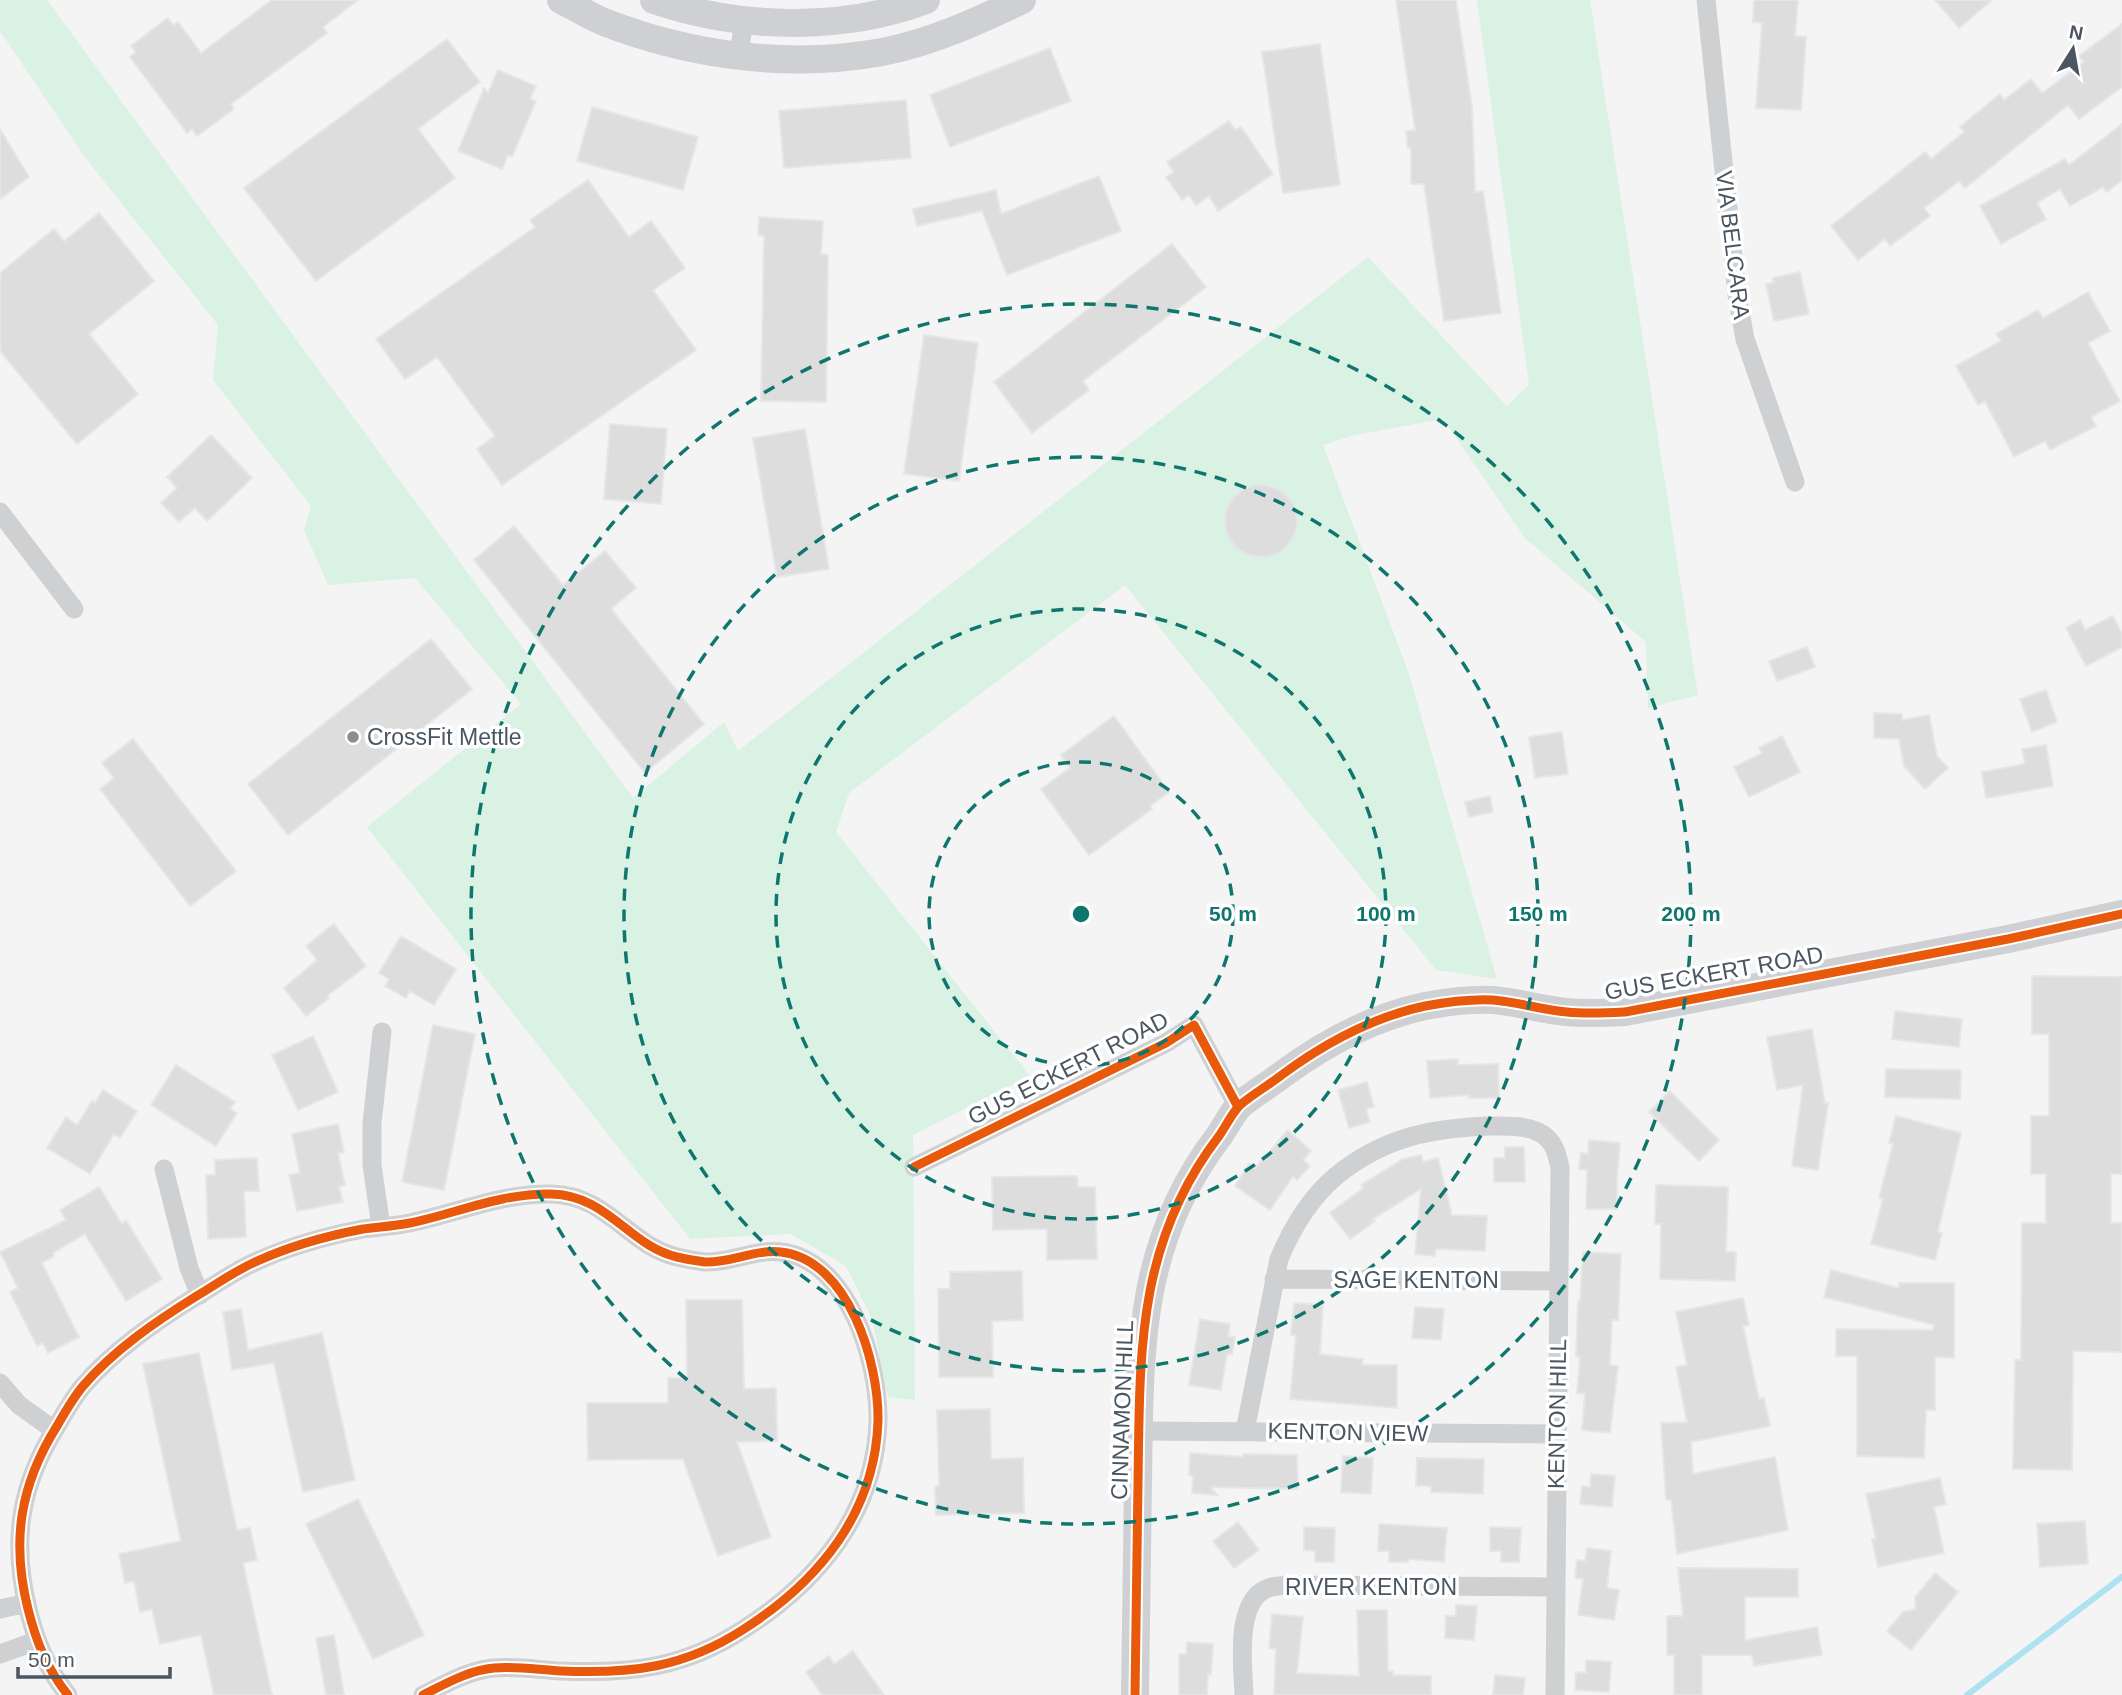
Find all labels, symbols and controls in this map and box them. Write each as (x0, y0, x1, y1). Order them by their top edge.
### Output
north arrow (2038, 14, 2108, 84)
text: N (2067, 21, 2085, 44)
street label: VIA BELCARA (1711, 169, 1755, 321)
place label: CrossFit Mettle (367, 724, 522, 750)
marker: CrossFit Mettle (345, 729, 361, 745)
centre of rings (1069, 902, 1093, 926)
text: 50 m (1209, 902, 1257, 925)
text: 100 m (1356, 902, 1416, 925)
text: 150 m (1508, 902, 1568, 925)
text: 200 m (1661, 902, 1721, 925)
street label: GUS ECKERT ROAD (1603, 941, 1825, 1005)
street label: GUS ECKERT ROAD (963, 1006, 1173, 1130)
street label: SAGE KENTON (1333, 1267, 1499, 1293)
street label: CINNAMON HILL (1106, 1319, 1138, 1501)
street label: KENTON HILL (1543, 1338, 1571, 1489)
street label: KENTON VIEW (1267, 1418, 1429, 1446)
street label: RIVER KENTON (1285, 1574, 1457, 1600)
scale bar (18, 1636, 170, 1680)
text: 50 m (28, 1648, 75, 1671)

